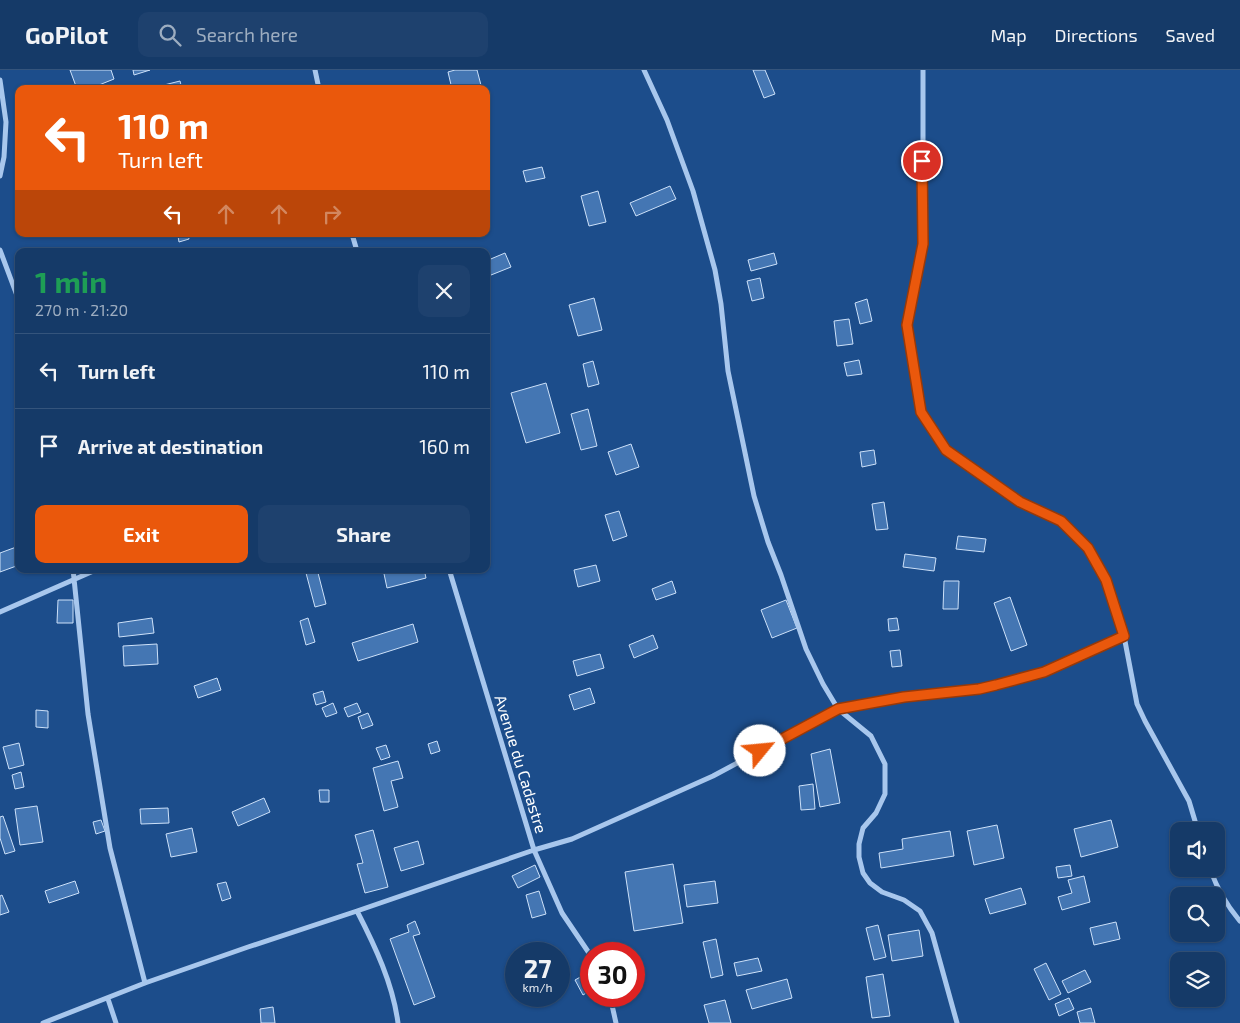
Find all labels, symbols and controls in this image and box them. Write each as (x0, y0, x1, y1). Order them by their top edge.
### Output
search box (138, 12, 488, 57)
text: GoPilot (25, 20, 108, 49)
icon: search (156, 21, 184, 49)
text: Search here (196, 23, 298, 46)
text: Map (990, 24, 1027, 46)
text: Directions (1055, 24, 1138, 46)
text: Saved (1166, 24, 1215, 46)
text: 110 m (118, 104, 209, 146)
icon: left (35, 105, 100, 170)
pin (901, 140, 943, 182)
text: Turn left (118, 146, 203, 172)
icon: arrive (908, 147, 936, 175)
icon: left (159, 200, 187, 228)
icon: ahead (212, 200, 240, 228)
icon: ahead (265, 200, 293, 228)
icon: right (318, 200, 346, 228)
text: 1 min (35, 263, 107, 299)
button: close (418, 265, 470, 317)
text: 270 m · 21:20 (35, 300, 128, 319)
icon: left (35, 357, 63, 385)
text: Turn left (78, 360, 155, 383)
text: 110 m (423, 360, 470, 383)
icon: arrive (35, 432, 63, 460)
text: Arrive at destination (78, 435, 263, 458)
text: 160 m (419, 435, 470, 458)
button: Exit (35, 505, 248, 563)
button: Share (258, 505, 470, 563)
street label: Avenue du Cadastre (491, 692, 552, 835)
position arrow (733, 724, 785, 776)
map controls (1170, 822, 1225, 1007)
button: sound (1170, 822, 1225, 877)
button: search (1170, 887, 1225, 942)
speed limit sign: 30 (580, 942, 645, 1007)
button: layers (1170, 952, 1225, 1007)
text: 27 (524, 953, 551, 983)
text: km/h (523, 980, 552, 994)

